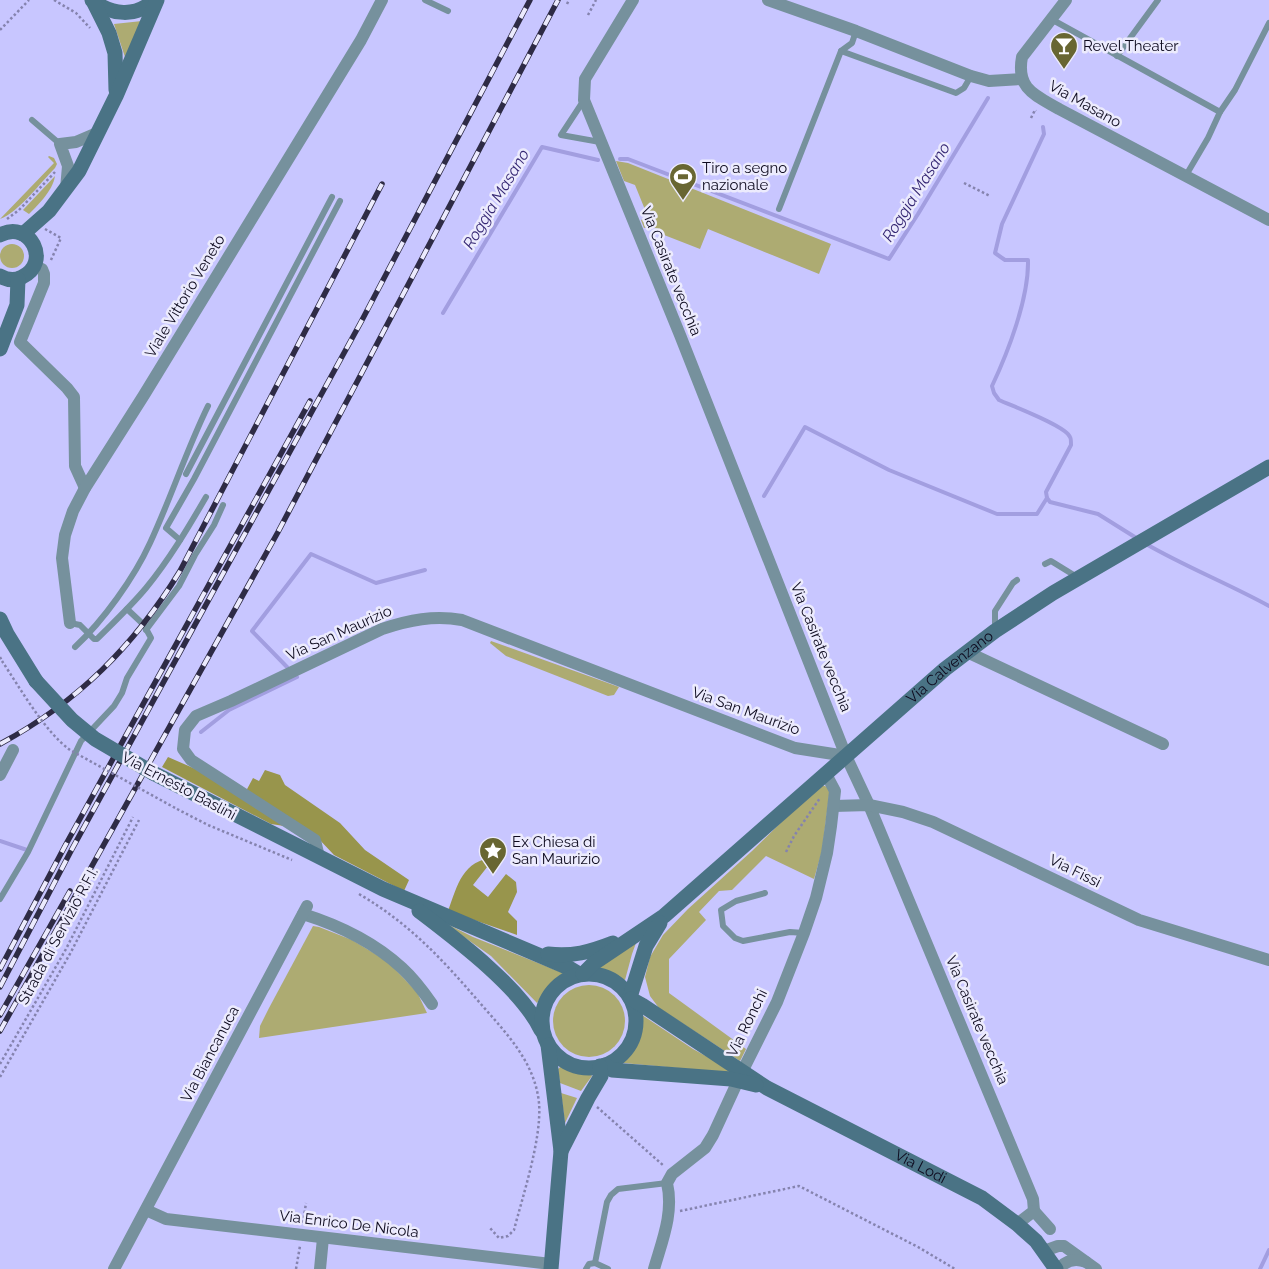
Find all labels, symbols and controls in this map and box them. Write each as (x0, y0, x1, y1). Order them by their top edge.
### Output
bar icon: Revel Theater (1049, 31, 1079, 70)
place label: Revel Theater (1083, 37, 1179, 55)
street label: Via Masano (1046, 77, 1124, 131)
water label: Roggia Masano (878, 139, 954, 245)
water label: Roggia Masano (459, 146, 533, 252)
place label: Tiro a segno nazionale (702, 159, 787, 194)
sports icon: Tiro a segno nazionale (668, 162, 698, 201)
street label: Via Casirate vecchia (637, 204, 705, 338)
street label: Viale Vittorio Veneto (141, 231, 229, 361)
street label: Via Casirate vecchia (787, 580, 855, 714)
street label: Via San Maurizio (283, 602, 395, 664)
street label: Via Calvenzano (903, 627, 997, 708)
street label: Via San Maurizio (690, 683, 803, 739)
street label: Via Ernesto Baslini (119, 748, 239, 824)
place label: Ex Chiesa di San Maurizio (512, 833, 600, 868)
place icon: Ex Chiesa di San Maurizio (478, 836, 508, 875)
street label: Via Fissi (1046, 851, 1104, 891)
street label: Strada di Servizio R.F.I. (14, 864, 102, 1008)
street label: Via Casirate vecchia (942, 953, 1012, 1087)
street label: Via Ronchi (723, 986, 771, 1060)
street label: Via Biancanuca (177, 1003, 243, 1105)
street label: Via Lodi (892, 1146, 949, 1187)
street label: Via Enrico De Nicola (278, 1207, 420, 1241)

